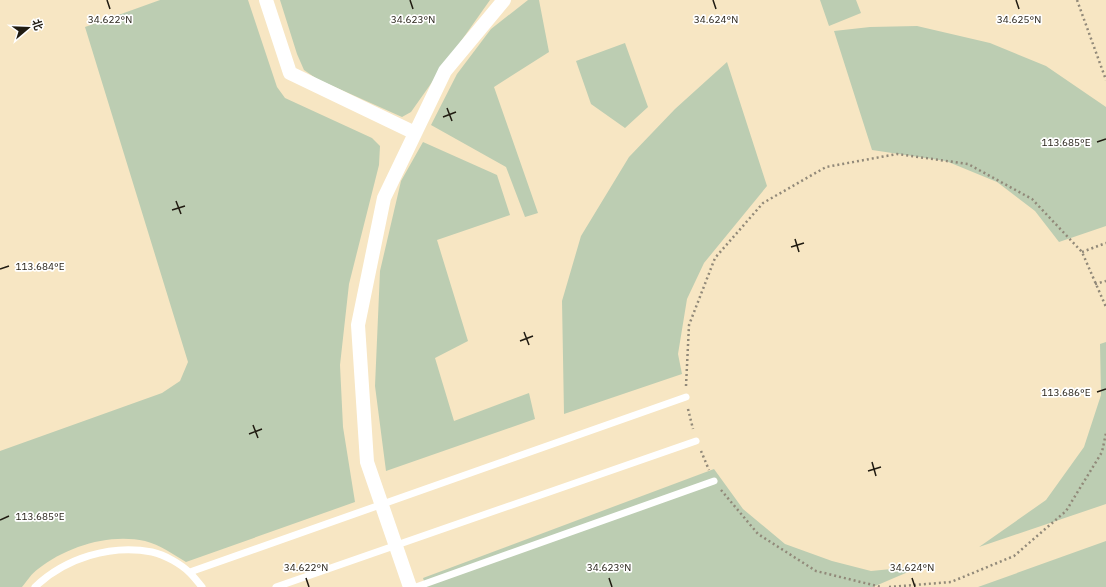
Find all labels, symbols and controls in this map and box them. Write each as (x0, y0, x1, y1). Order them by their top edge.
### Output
north arrow (8, 8, 48, 48)
text: 34.622°N (88, 13, 132, 26)
text: 34.623°N (391, 13, 435, 26)
text: 34.624°N (694, 13, 738, 26)
text: 34.625°N (997, 13, 1041, 26)
text: 北 (29, 17, 46, 32)
text: 113.685°E (1041, 136, 1091, 149)
text: 113.684°E (15, 260, 65, 273)
text: 113.686°E (1041, 386, 1091, 399)
text: 113.685°E (15, 510, 65, 523)
text: 34.622°N (284, 561, 328, 574)
text: 34.623°N (587, 561, 631, 574)
text: 34.624°N (890, 561, 934, 574)

